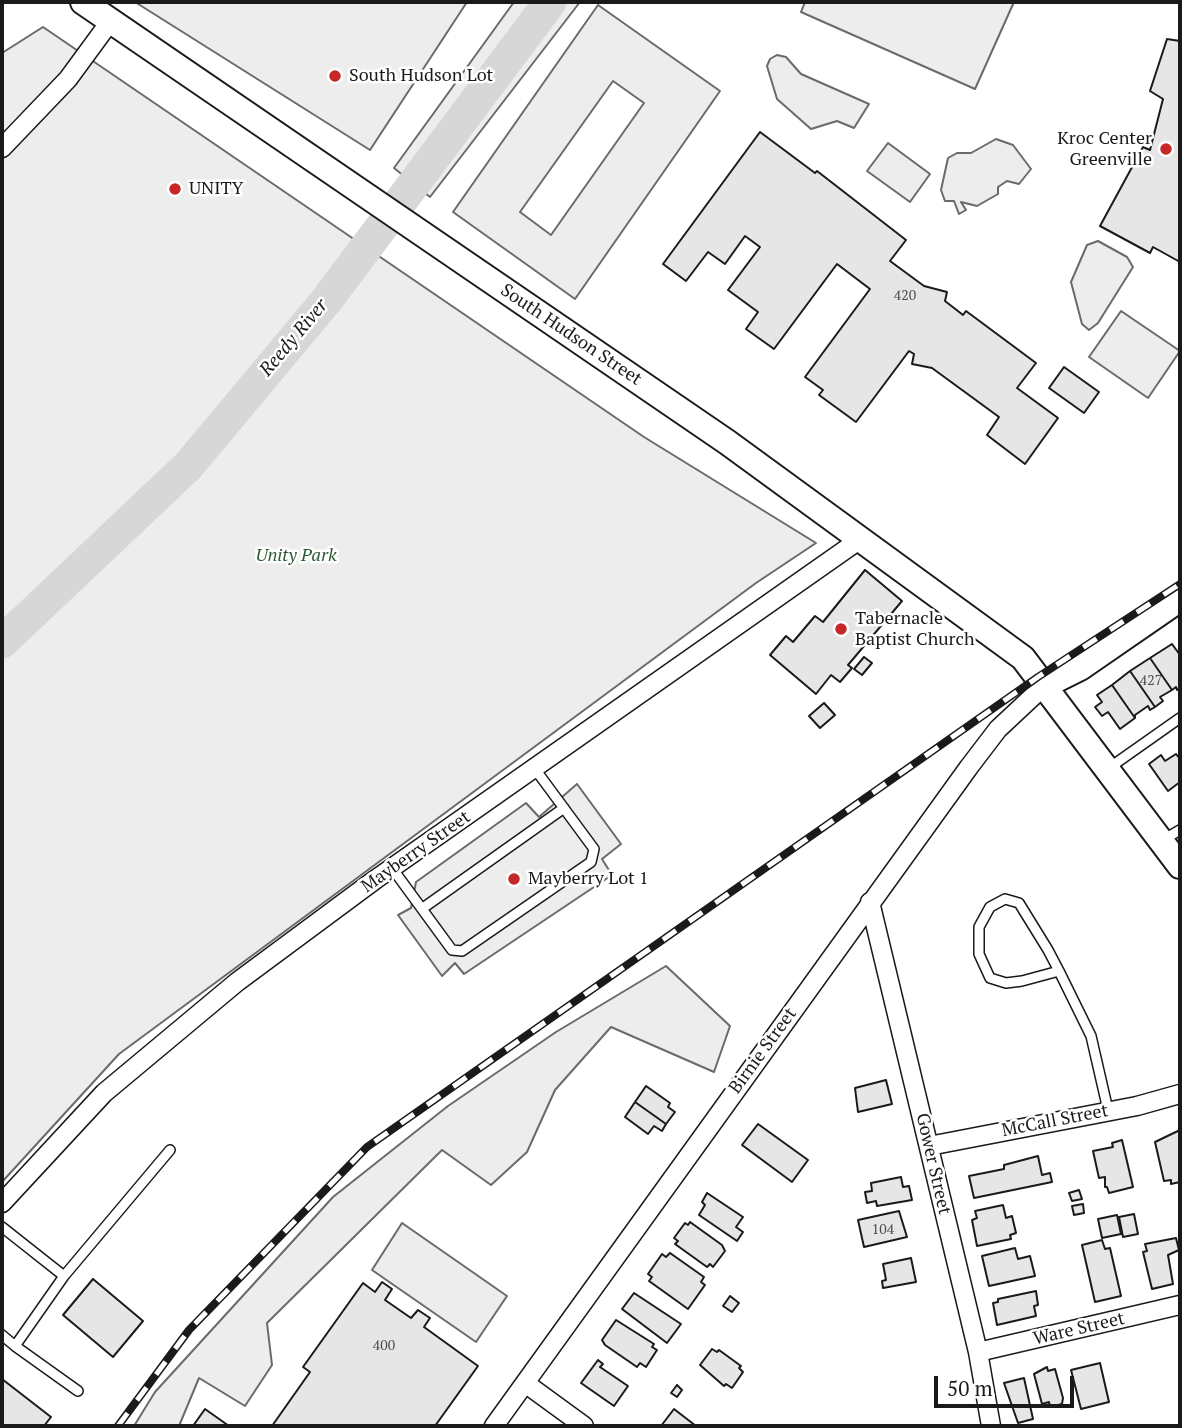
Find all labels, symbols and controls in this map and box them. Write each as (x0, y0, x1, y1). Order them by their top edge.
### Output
place label: South Hudson Lot (349, 65, 493, 87)
marker: South Hudson Lot (327, 68, 343, 84)
place label: Kroc Center Greenville (1057, 128, 1152, 170)
marker: Kroc Center Greenville (1158, 141, 1174, 157)
place label: UNITY (189, 178, 243, 200)
marker: UNITY (167, 181, 183, 197)
street label: South Hudson Street (496, 280, 646, 390)
house number: 420 (894, 288, 916, 304)
water label: Reedy River (255, 295, 333, 381)
park label: Unity Park (255, 545, 337, 567)
place label: Tabernacle Baptist Church (855, 608, 974, 650)
marker: Tabernacle Baptist Church (833, 621, 849, 637)
house number: 427 (1140, 673, 1162, 689)
street label: Mayberry Street (357, 806, 475, 898)
place label: Mayberry Lot 1 (528, 868, 649, 890)
marker: Mayberry Lot 1 (506, 871, 522, 887)
street label: Birnie Street (725, 1004, 801, 1098)
street label: McCall Street (1000, 1100, 1110, 1142)
street label: Gower Street (911, 1111, 955, 1217)
house number: 104 (872, 1222, 894, 1238)
street label: Ware Street (1031, 1308, 1127, 1350)
house number: 400 (373, 1338, 395, 1354)
scale bar (937, 1362, 1077, 1406)
text: 50 m (947, 1374, 993, 1402)

